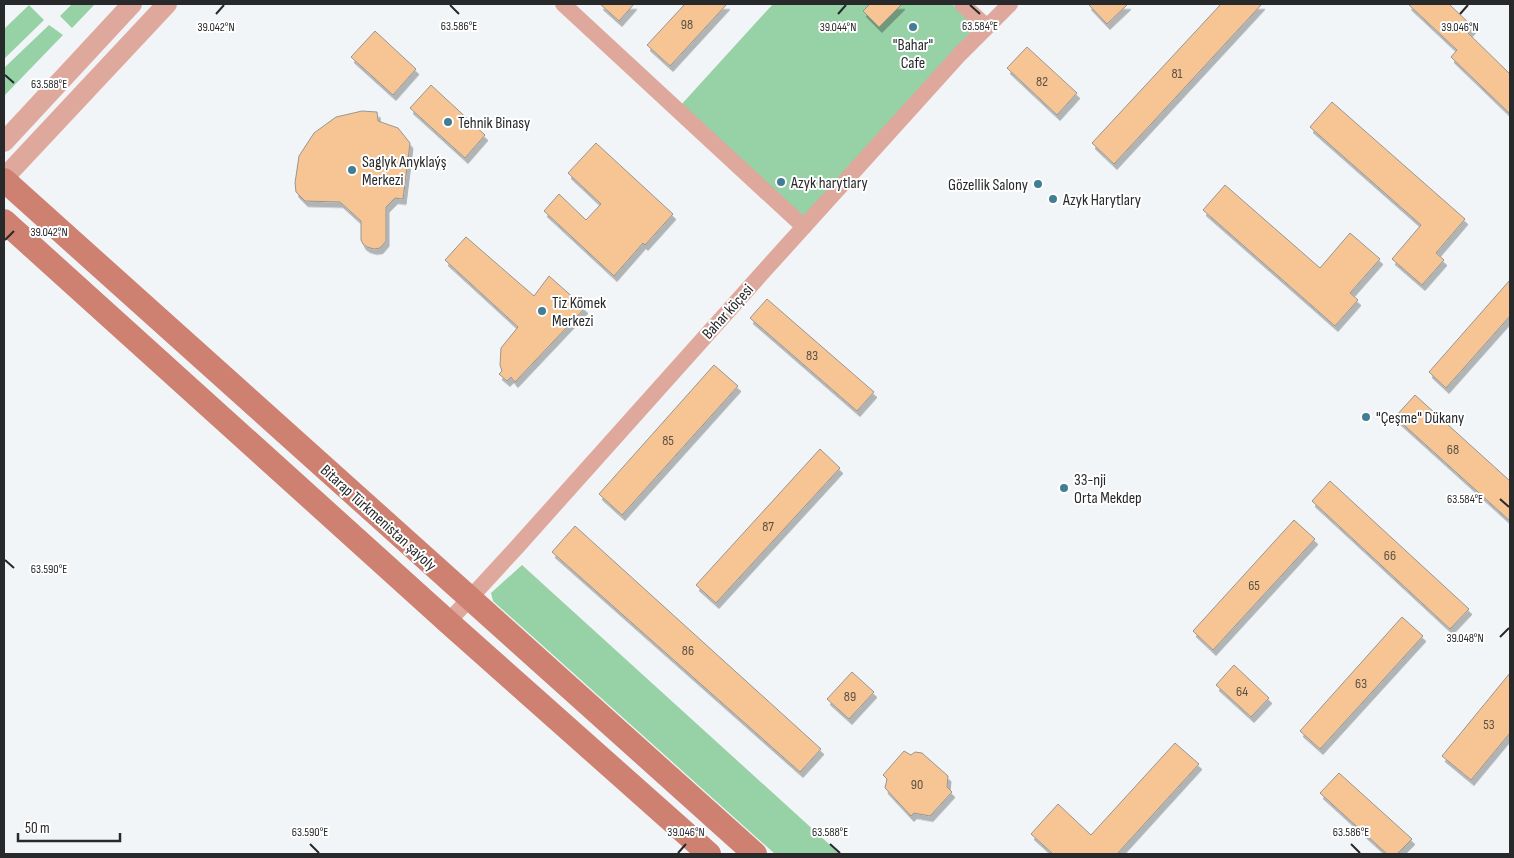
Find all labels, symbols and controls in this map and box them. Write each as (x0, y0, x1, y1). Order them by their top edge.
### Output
house number: 98 (681, 16, 693, 33)
text: 63.586°E (441, 19, 477, 34)
text: 63.584°E (962, 19, 998, 34)
text: 39.042°N (197, 20, 235, 35)
text: 39.044°N (820, 20, 856, 35)
text: 39.046°N (1441, 20, 1479, 35)
marker: "Bahar" Cafe (907, 21, 919, 33)
place label: "Bahar" Cafe (893, 36, 933, 73)
house number: 81 (1171, 65, 1183, 82)
house number: 82 (1036, 73, 1048, 90)
text: 63.588°E (31, 77, 67, 92)
place label: Tehnik Binasy (458, 114, 530, 133)
marker: Tehnik Binasy (442, 116, 454, 128)
place label: Saglyk Anyklaýş Merkezi (362, 153, 447, 190)
marker: Saglyk Anyklaýş Merkezi (346, 164, 358, 176)
place label: Azyk harytlary (790, 174, 868, 193)
marker: Azyk harytlary (775, 176, 787, 188)
place label: Gözellik Salony (948, 176, 1028, 195)
marker: Gözellik Salony (1032, 178, 1044, 190)
place label: Azyk Harytlary (1062, 191, 1141, 210)
marker: Azyk Harytlary (1047, 193, 1059, 205)
text: 39.042°N (30, 225, 68, 240)
street label: Bahar köçesi (698, 281, 758, 343)
place label: Tiz Kömek Merkezi (552, 294, 606, 331)
marker: Tiz Kömek Merkezi (536, 305, 548, 317)
house number: 83 (806, 347, 818, 364)
place label: "Çeşme" Dükany (1376, 409, 1464, 428)
marker: "Çeşme" Dükany (1360, 411, 1372, 423)
house number: 85 (662, 432, 674, 449)
house number: 68 (1447, 441, 1459, 458)
street label: Bitarap Türkmenistan şaýoly (316, 461, 440, 575)
place label: 33-nji Orta Mekdep (1074, 471, 1142, 508)
marker: 33-nji Orta Mekdep (1058, 482, 1070, 494)
text: 63.584°E (1447, 492, 1483, 507)
house number: 87 (762, 518, 774, 535)
house number: 66 (1384, 547, 1396, 564)
text: 63.590°E (31, 562, 67, 577)
house number: 65 (1248, 577, 1260, 594)
text: 39.048°N (1446, 631, 1484, 646)
house number: 86 (682, 642, 694, 659)
house number: 63 (1355, 675, 1367, 692)
house number: 64 (1236, 683, 1248, 700)
house number: 89 (844, 688, 856, 705)
house number: 53 (1483, 716, 1495, 733)
house number: 90 (911, 776, 923, 793)
scale bar (18, 810, 120, 842)
text: 50 m (25, 819, 50, 838)
text: 63.590°E (292, 825, 328, 840)
text: 39.046°N (667, 825, 705, 840)
text: 63.588°E (812, 825, 848, 840)
text: 63.586°E (1333, 825, 1369, 840)

